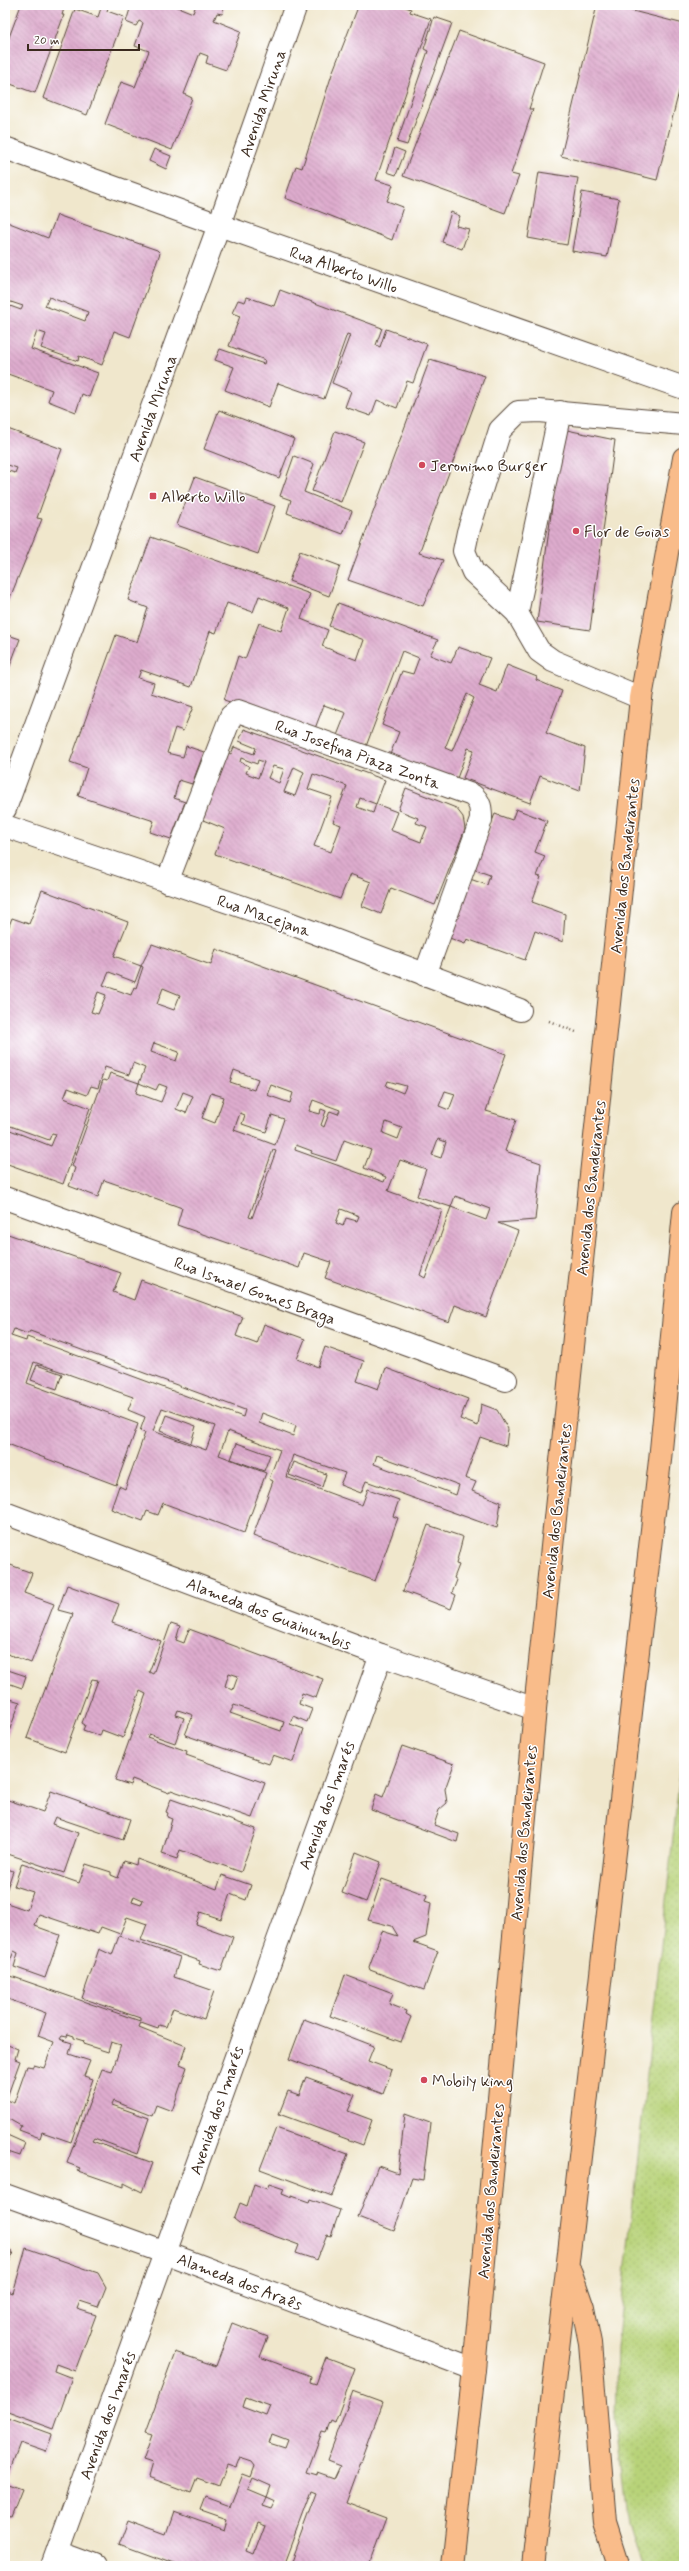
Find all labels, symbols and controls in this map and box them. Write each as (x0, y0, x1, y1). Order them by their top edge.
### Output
scale bar (28, 26, 139, 52)
text: 20 m (34, 33, 60, 49)
street label: Avenida Miruna (235, 47, 292, 160)
street label: Rua Alberto Willo (287, 242, 400, 299)
street label: Avenida Miruna (124, 352, 182, 465)
place label: Jeronimo Burger (430, 456, 548, 478)
marker: Jeronimo Burger (417, 460, 427, 470)
place label: Alberto Willo (161, 487, 245, 508)
marker: Alberto Willo (148, 491, 158, 501)
place label: Flor de Goias (584, 522, 669, 543)
marker: Flor de Goias (571, 526, 581, 536)
street label: Rua Josefina Piaza Zonta (272, 716, 443, 795)
street label: Avenida dos Bandeirantes (606, 777, 645, 955)
street label: Rua Macejana (214, 891, 313, 942)
street label: Avenida dos Bandeirantes (572, 1099, 611, 1277)
street label: Rua Ismael Gomes Braga (171, 1252, 338, 1331)
street label: Avenida dos Bandeirantes (538, 1422, 577, 1600)
street label: Alameda dos Guainumbis (183, 1573, 354, 1656)
street label: Avenida dos Imarés (294, 1739, 360, 1872)
street label: Avenida dos Bandeirantes (506, 1744, 543, 1922)
street label: Avenida dos Imarés (186, 2043, 249, 2178)
place label: Mobily king (432, 2071, 513, 2092)
marker: Mobily king (419, 2075, 429, 2085)
street label: Avenida dos Bandeirantes (473, 2102, 510, 2280)
street label: Alameda dos Araês (174, 2249, 305, 2316)
street label: Avenida dos Imarés (75, 2349, 141, 2482)

